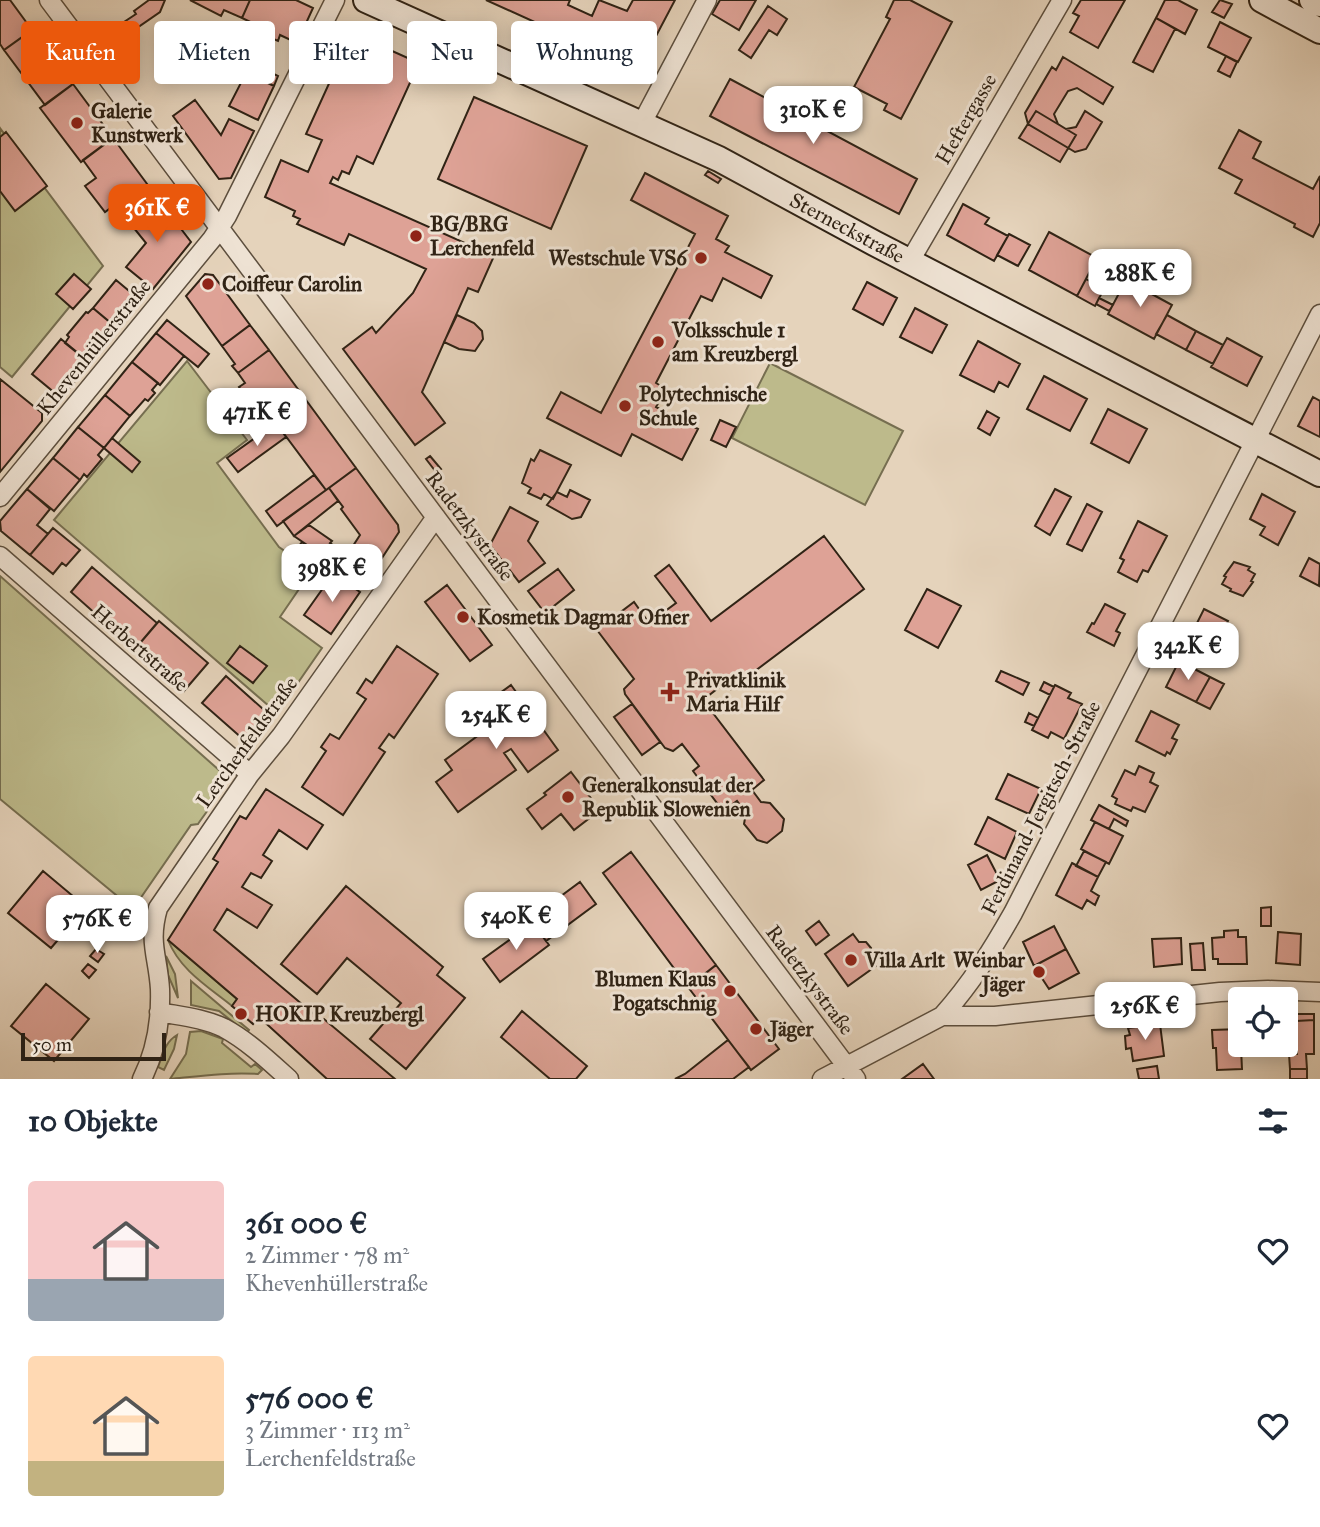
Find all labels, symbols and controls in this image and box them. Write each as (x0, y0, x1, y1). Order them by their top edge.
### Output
chip: Kaufen (21, 21, 140, 84)
chip: Mieten (154, 21, 275, 84)
chip: Filter (289, 21, 393, 84)
chip: Neu (407, 21, 497, 84)
chip: Wohnung (511, 21, 657, 84)
street label: Heftergasse (930, 69, 1003, 169)
pin: 310K € (756, 86, 870, 146)
text: 310K € (780, 95, 846, 123)
place label: Galerie Kunstwerk (91, 98, 184, 148)
marker: Galerie Kunstwerk (69, 115, 85, 131)
pin: 361K € (100, 184, 214, 244)
street label: Sterneckstraße (785, 187, 909, 269)
text: 361K € (124, 193, 190, 221)
place label: BG/BRG Lerchenfeld (430, 211, 535, 261)
marker: BG/BRG Lerchenfeld (408, 228, 424, 244)
place label: Westschule VS6 (549, 245, 688, 271)
marker: Westschule VS6 (693, 250, 709, 266)
pin: 288K € (1083, 250, 1197, 309)
text: 288K € (1104, 258, 1176, 286)
place label: Coiffeur Carolin (222, 271, 363, 297)
street label: Khevenhüllerstraße (31, 274, 157, 420)
marker: Coiffeur Carolin (200, 276, 216, 292)
place label: Volksschule 1 am Kreuzbergl (671, 317, 799, 367)
marker: Volksschule 1 am Kreuzbergl (650, 334, 666, 350)
place label: Polytechnische Schule (639, 381, 767, 431)
pin: 471K € (200, 388, 314, 448)
text: 471K € (223, 397, 291, 425)
marker: Polytechnische Schule (617, 398, 633, 414)
street label: Radetzkystraße (420, 466, 520, 586)
pin: 398K € (275, 544, 389, 604)
text: 398K € (298, 553, 367, 581)
street label: Herbertstraße (86, 599, 194, 697)
place label: Kosmetik Dagmar Ofner (477, 604, 690, 630)
marker: Kosmetik Dagmar Ofner (455, 609, 471, 625)
pin: 342K € (1131, 622, 1245, 682)
text: 342K € (1154, 631, 1222, 659)
place label: Privatklinik Maria Hilf (686, 667, 787, 717)
street label: Lerchenfeldstraße (191, 671, 303, 813)
marker: Privatklinik Maria Hilf (660, 682, 680, 702)
pin: 254K € (439, 692, 553, 751)
street label: Ferdinand-Jergitsch-Straße (976, 696, 1107, 920)
text: 254K € (461, 700, 531, 728)
place label: Generalkonsulat der Republik Slowenien (582, 772, 754, 822)
marker: Generalkonsulat der Republik Slowenien (560, 789, 576, 805)
pin: 540K € (459, 892, 573, 952)
pin: 576K € (40, 895, 154, 955)
text: 540K € (480, 901, 552, 929)
text: 576K € (62, 904, 132, 932)
street label: Radetzkystraße (760, 920, 860, 1040)
place label: Villa Arlt (864, 947, 946, 973)
place label: Weinbar Jäger (953, 947, 1026, 998)
marker: Villa Arlt (843, 952, 859, 968)
marker: Weinbar Jäger (1031, 964, 1047, 980)
place label: Blumen Klaus Pogatschnig (595, 966, 717, 1016)
pin: 256K € (1088, 982, 1202, 1042)
marker: Blumen Klaus Pogatschnig (722, 983, 738, 999)
map controls (1228, 987, 1298, 1057)
button: locate (1228, 987, 1298, 1057)
text: 256K € (1111, 991, 1179, 1019)
place label: HOKIP Kreuzbergl (255, 1001, 425, 1027)
marker: HOKIP Kreuzbergl (233, 1006, 249, 1022)
place label: Jäger (767, 1016, 814, 1043)
marker: Jäger (748, 1021, 764, 1037)
scale bar (21, 1030, 166, 1062)
text: 50 m (32, 1033, 72, 1056)
icon: filters (1254, 1102, 1292, 1140)
text: 10 Objekte (28, 1103, 158, 1139)
text: 361 000 € (245, 1205, 368, 1241)
icon: home (84, 1209, 168, 1293)
icon: heart (1254, 1232, 1292, 1270)
text: 2 Zimmer · 78 m² (245, 1241, 409, 1269)
text: Khevenhüllerstraße (245, 1269, 428, 1297)
text: 576 000 € (245, 1380, 374, 1416)
icon: home (84, 1384, 168, 1468)
icon: heart (1254, 1407, 1292, 1445)
text: 3 Zimmer · 113 m² (245, 1416, 410, 1444)
text: Lerchenfeldstraße (245, 1444, 416, 1472)

